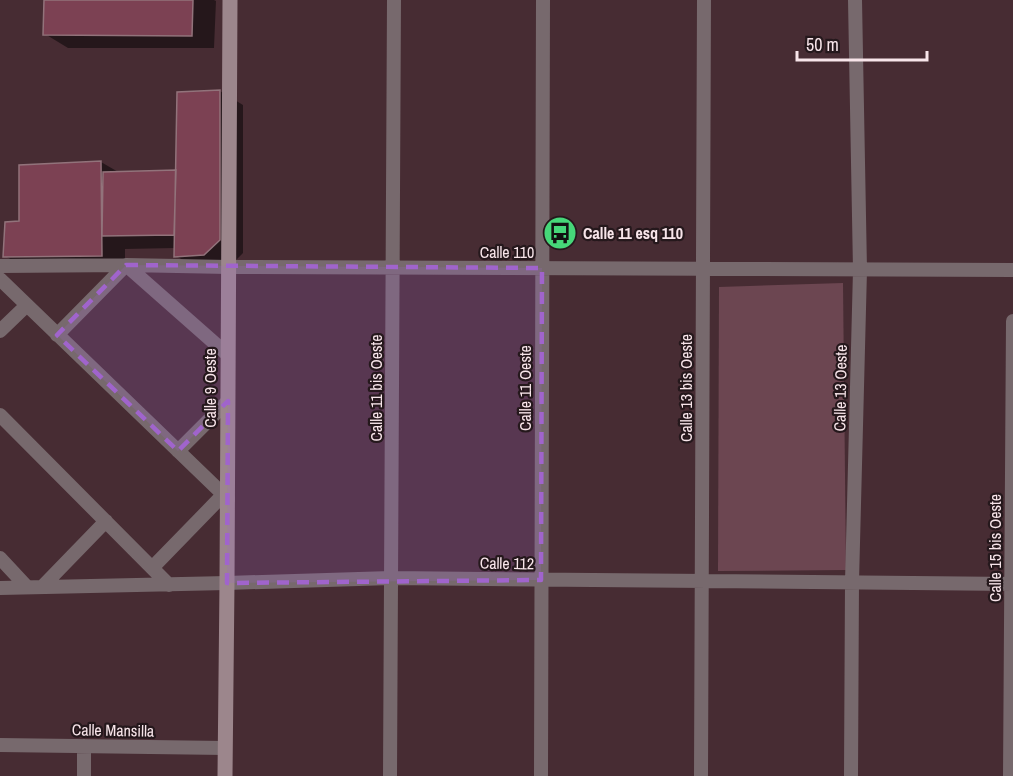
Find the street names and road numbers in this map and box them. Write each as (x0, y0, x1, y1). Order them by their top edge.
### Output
street label: Calle 110 (480, 241, 534, 263)
street label: Calle 13 bis Oeste (675, 334, 697, 442)
street label: Calle 11 bis Oeste (365, 335, 387, 441)
street label: Calle 13 Oeste (828, 344, 852, 432)
street label: Calle 11 Oeste (514, 345, 536, 431)
street label: Calle 9 Oeste (199, 348, 221, 428)
street label: Calle 15 bis Oeste (984, 494, 1006, 602)
street label: Calle 112 (480, 552, 534, 574)
street label: Calle Mansilla (72, 718, 155, 742)

